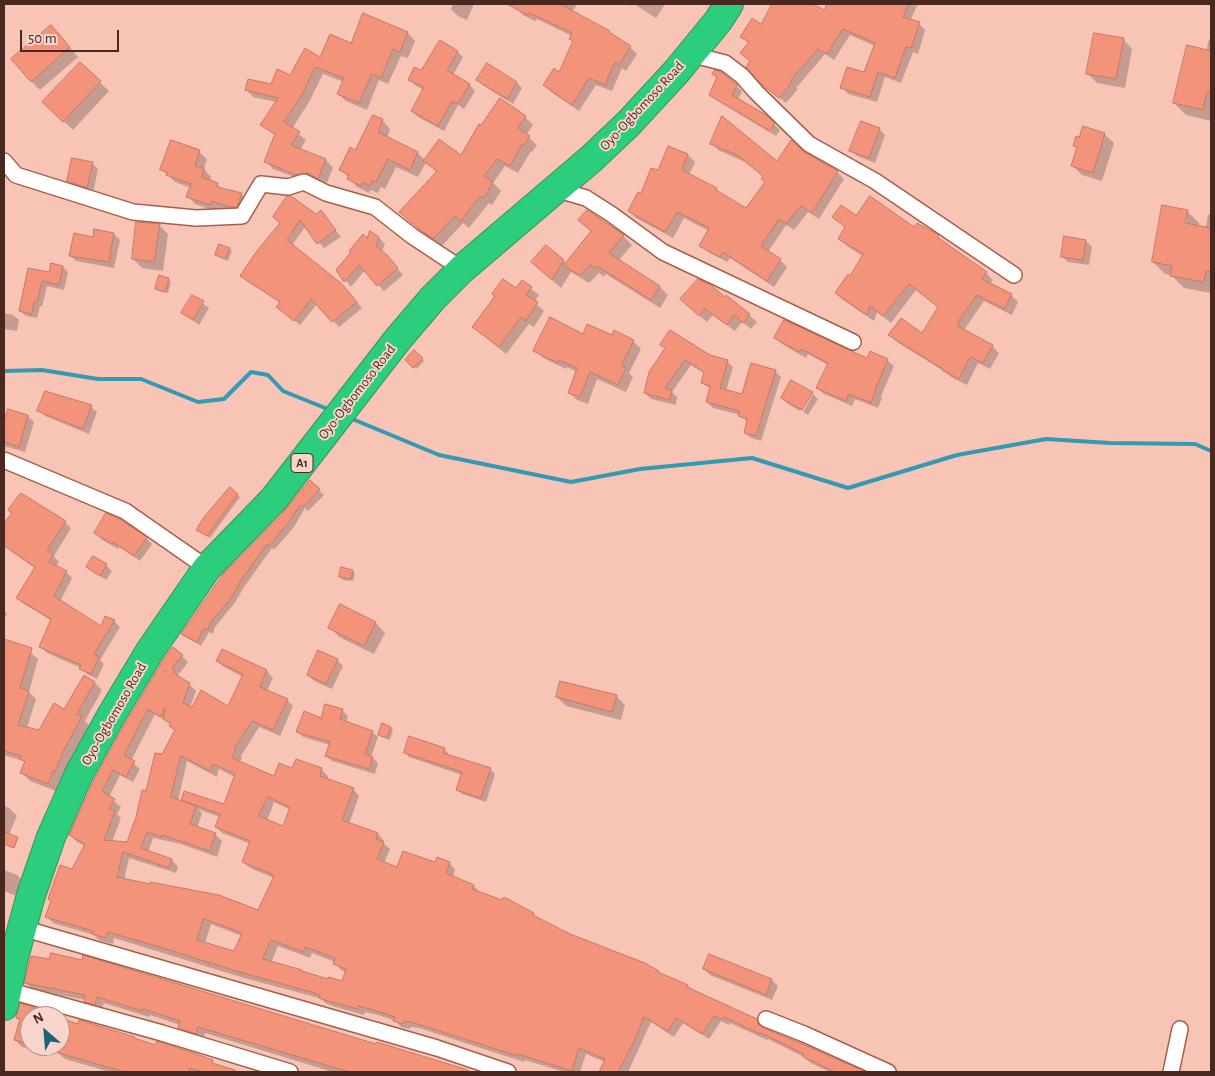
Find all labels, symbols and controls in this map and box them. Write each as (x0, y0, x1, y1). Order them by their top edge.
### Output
scale bar (22, 20, 121, 52)
text: 50 m (28, 31, 57, 46)
street label: Oyo-Ogbomoso Road (596, 58, 688, 154)
street label: Oyo-Ogbomoso Road (315, 341, 399, 443)
road number: A1 (291, 453, 313, 472)
street label: Oyo-Ogbomoso Road (78, 660, 150, 768)
north arrow (20, 1006, 70, 1056)
text: N (31, 1010, 46, 1027)

